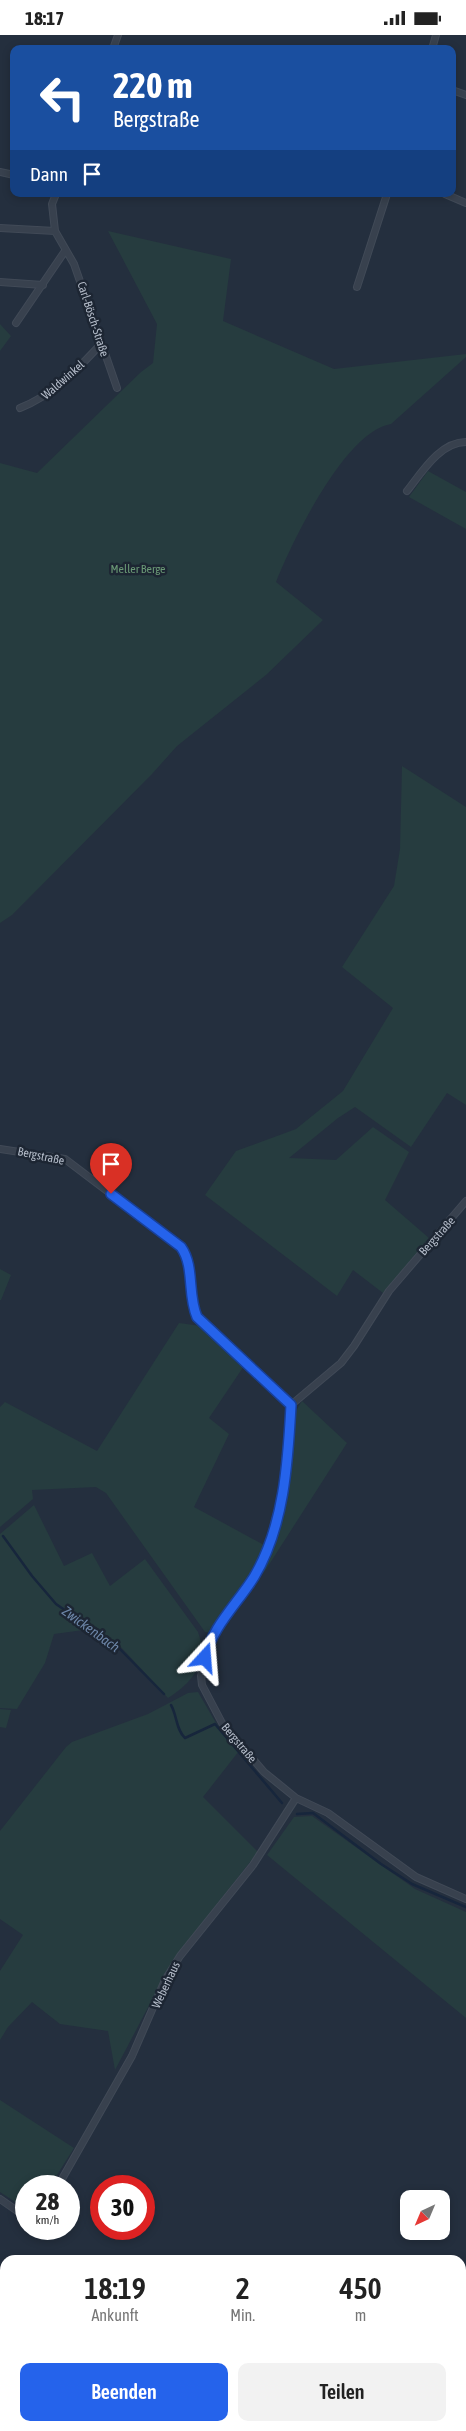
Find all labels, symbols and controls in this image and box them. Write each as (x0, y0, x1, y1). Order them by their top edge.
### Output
text: 18:17 (25, 7, 64, 29)
icon: left (30, 65, 95, 130)
text: 220 m (113, 65, 192, 105)
text: Bergstraße (113, 106, 199, 132)
icon: arrive (78, 160, 106, 188)
text: Dann (30, 163, 68, 185)
street label: Carl-Bösch-Straße (74, 280, 112, 358)
street label: Waldwinkel (39, 357, 88, 402)
park label: Meller Berge (110, 562, 166, 576)
pin (90, 1143, 132, 1194)
street label: Bergstraße (16, 1144, 66, 1168)
icon: arrive (97, 1150, 125, 1178)
street label: Bergstraße (416, 1214, 458, 1258)
water label: Zwickenbach (59, 1603, 123, 1655)
position arrow (178, 1631, 230, 1683)
street label: Bergstraße (218, 1720, 260, 1766)
street label: Weberhaus (149, 1959, 183, 2011)
speed limit sign: 30 (90, 2175, 155, 2240)
text: 28 (36, 2187, 59, 2215)
north arrow (400, 2190, 450, 2240)
map controls (400, 2190, 450, 2240)
text: km/h (36, 2213, 59, 2227)
text: 18:19 (84, 2271, 146, 2305)
text: 2 (236, 2271, 250, 2305)
text: 450 (339, 2271, 382, 2305)
text: Ankunft (92, 2306, 139, 2324)
text: Min. (230, 2306, 255, 2324)
text: m (355, 2306, 366, 2324)
button: Beenden (20, 2363, 228, 2421)
button: Teilen (238, 2363, 446, 2421)

